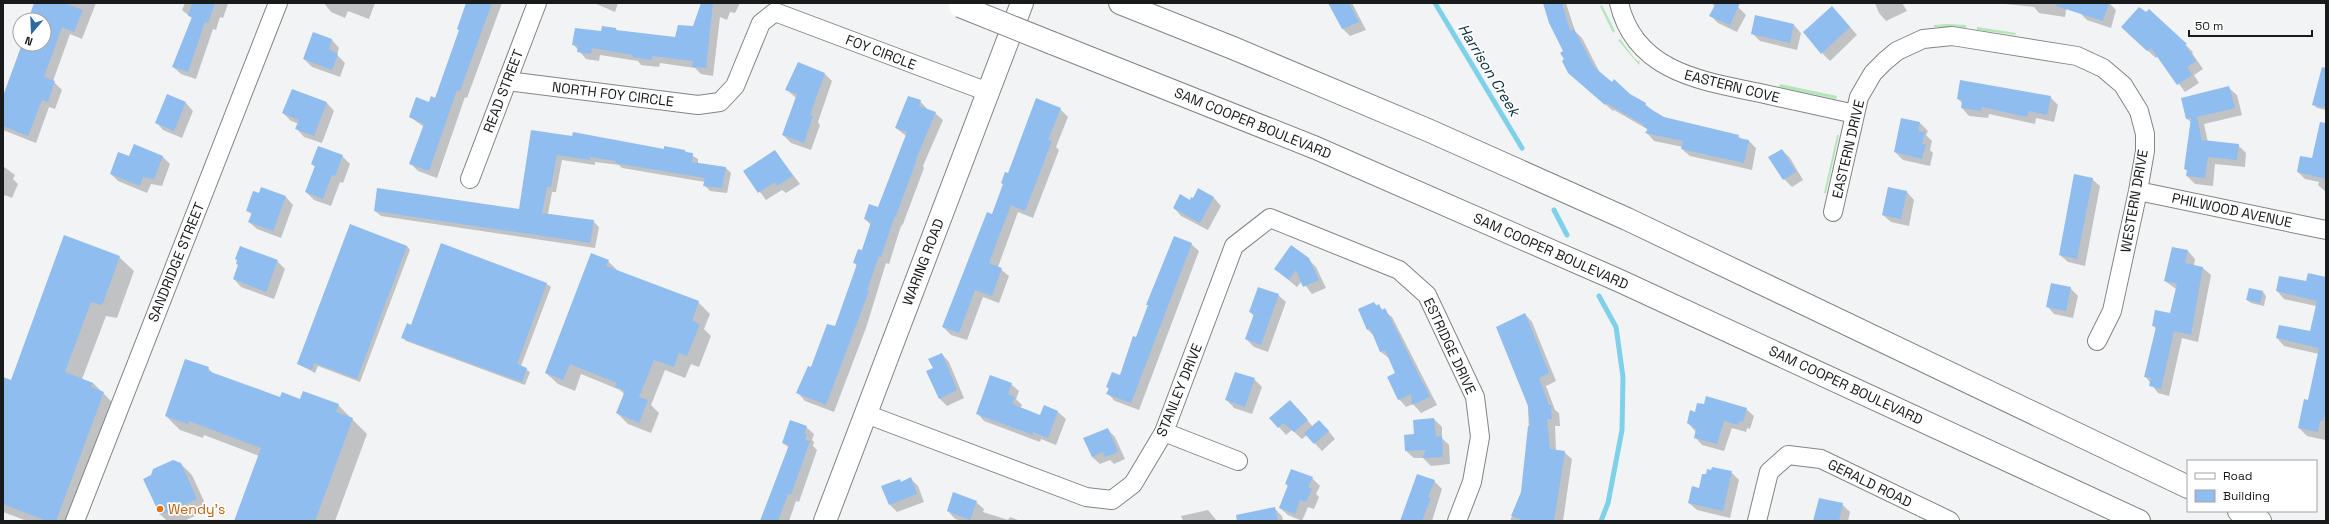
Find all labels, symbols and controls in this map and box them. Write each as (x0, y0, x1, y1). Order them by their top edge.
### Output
north arrow (12, 12, 52, 52)
scale bar (2189, 12, 2312, 38)
text: 50 m (2195, 18, 2223, 34)
water label: Harrison Creek (1454, 20, 1525, 121)
street label: FOY CIRCLE (843, 30, 919, 74)
text: N (23, 34, 35, 49)
street label: READ STREET (479, 47, 527, 135)
street label: EASTERN COVE (1683, 65, 1782, 107)
street label: NORTH FOY CIRCLE (551, 78, 675, 110)
street label: SAM COOPER BOULEVARD (1172, 83, 1334, 163)
street label: EASTERN DRIVE (1828, 98, 1868, 200)
street label: WESTERN DRIVE (2116, 148, 2152, 254)
street label: PHILWOOD AVENUE (2170, 188, 2294, 232)
street label: SANDRIDGE STREET (144, 200, 208, 324)
street label: SAM COOPER BOULEVARD (1471, 209, 1631, 293)
street label: WARING ROAD (898, 216, 948, 308)
street label: ESTRIDGE DRIVE (1420, 295, 1480, 397)
street label: STANLEY DRIVE (1152, 341, 1206, 439)
street label: SAM COOPER BOULEVARD (1766, 341, 1926, 429)
street label: GERALD ROAD (1825, 455, 1915, 511)
legend (2187, 460, 2317, 512)
text: Road (2223, 468, 2252, 484)
text: Building (2223, 488, 2270, 504)
place label: Wendy's (168, 500, 225, 518)
marker: Wendy's (155, 504, 165, 514)

